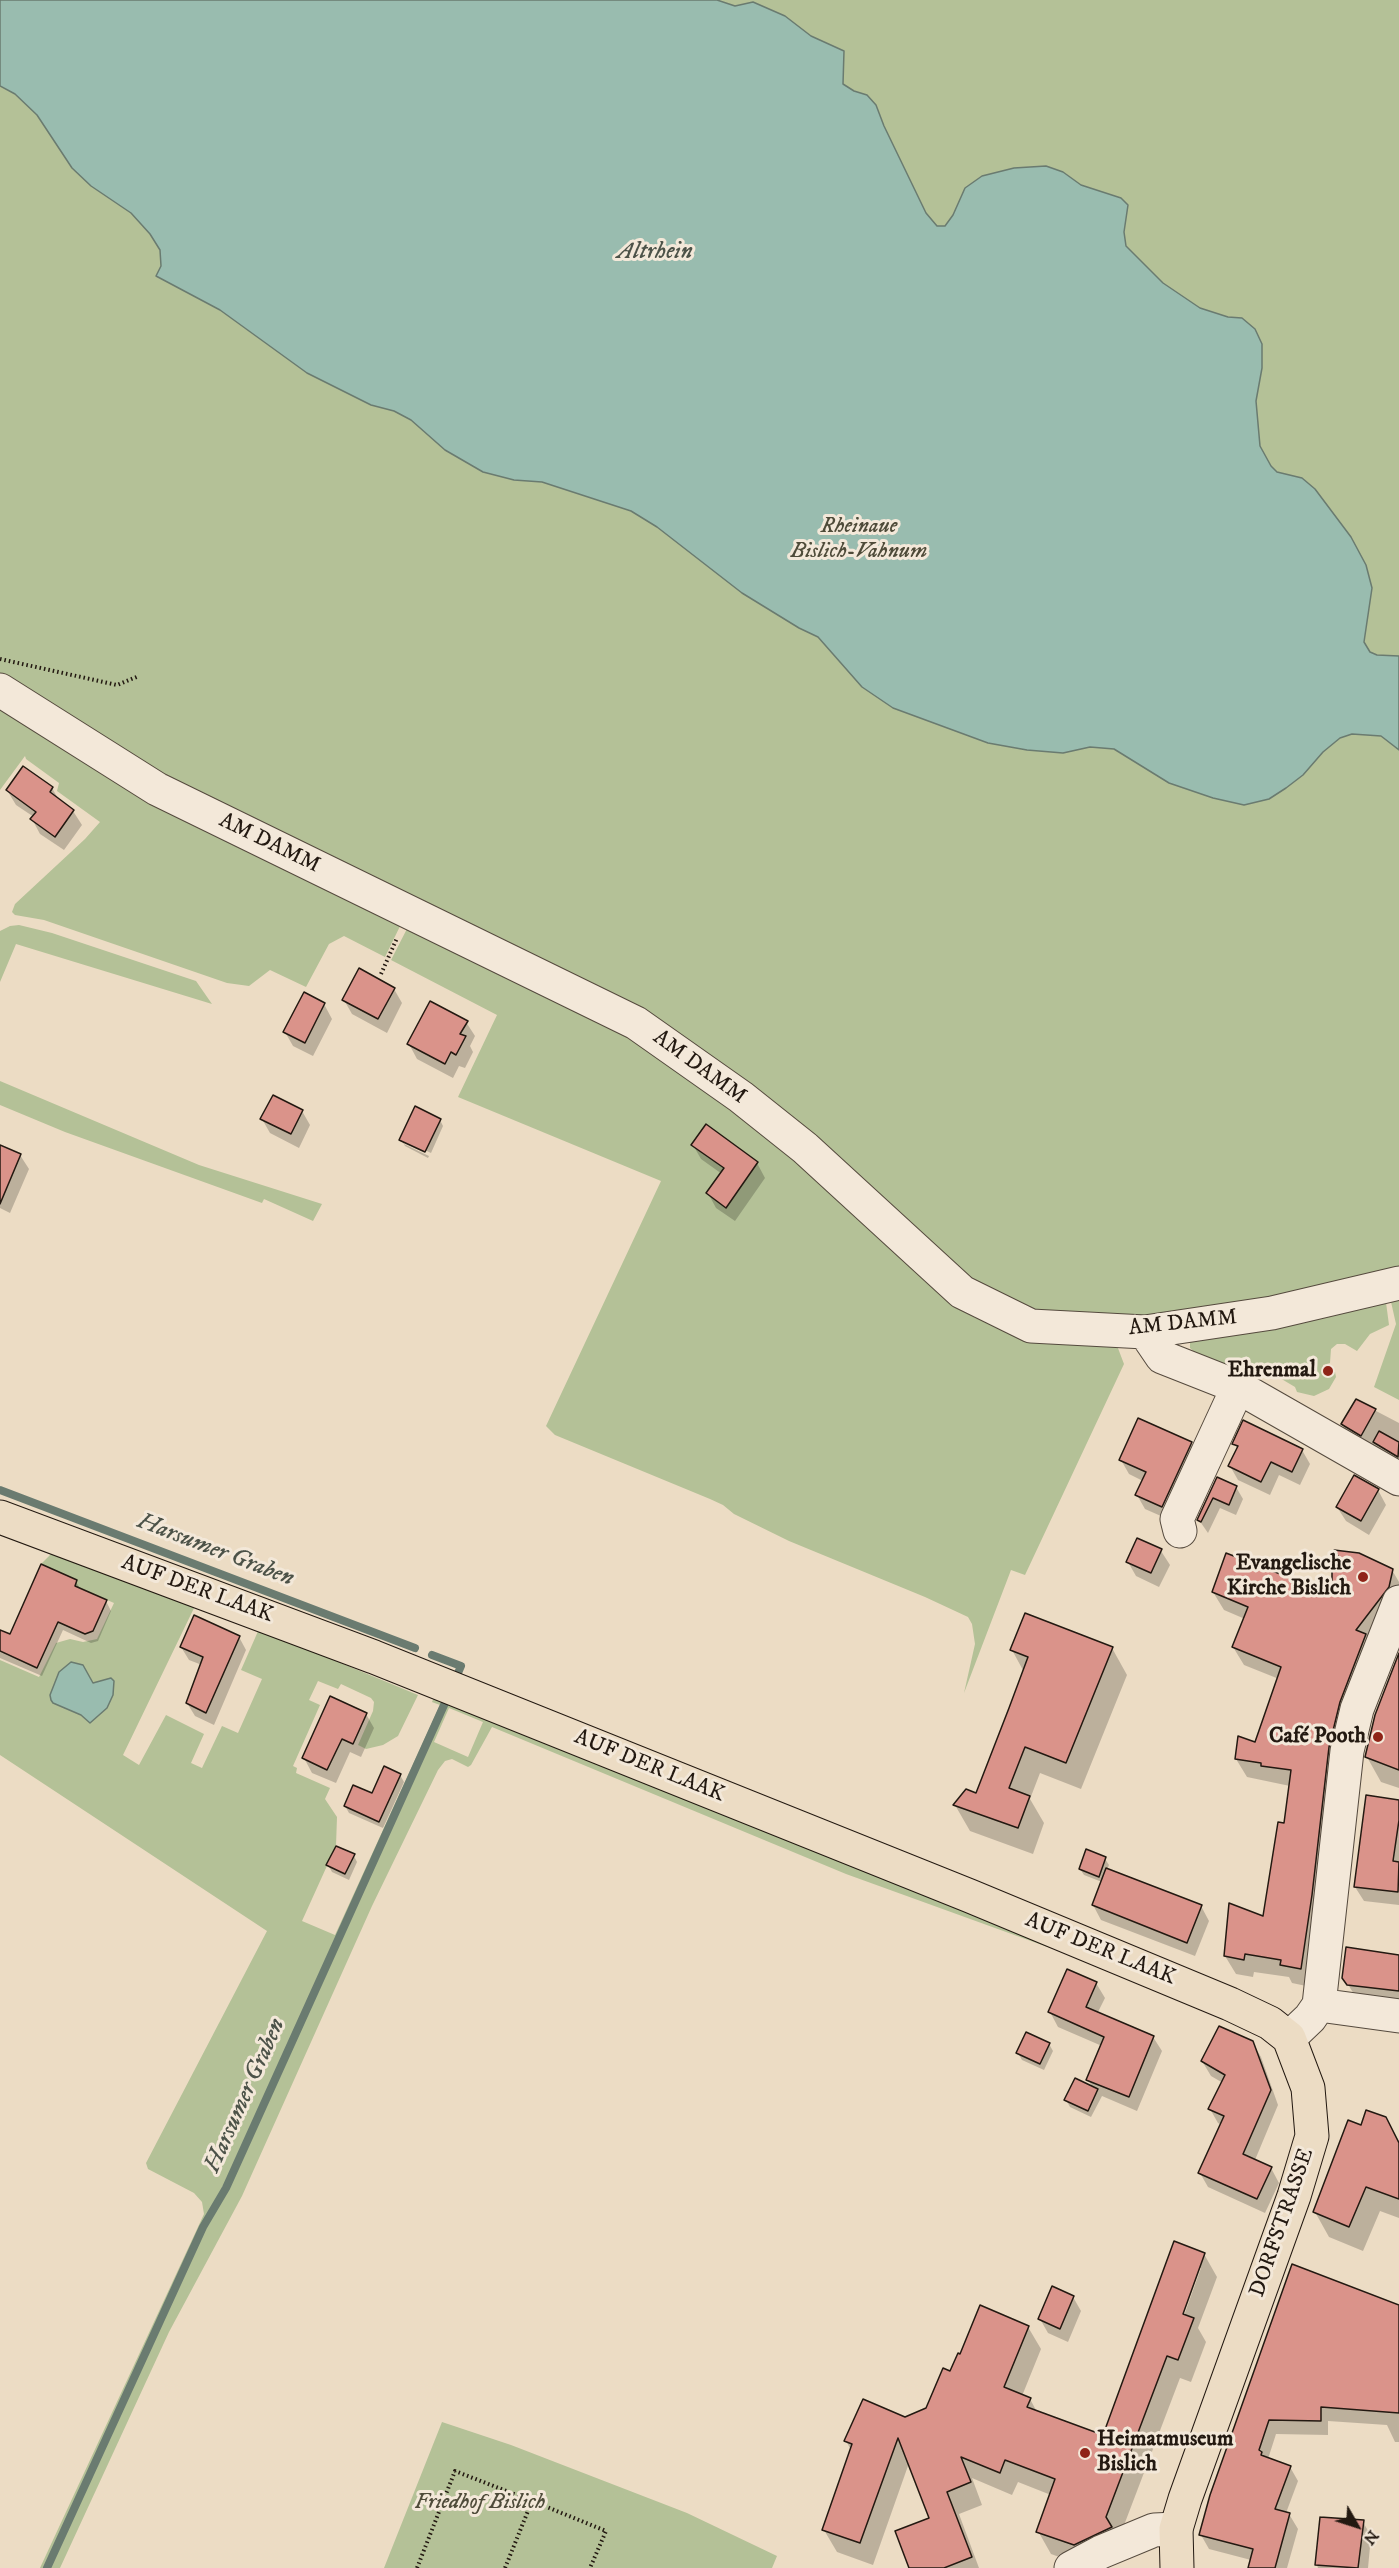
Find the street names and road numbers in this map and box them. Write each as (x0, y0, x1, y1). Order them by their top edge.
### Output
street label: AM DAMM (214, 808, 324, 880)
street label: AM DAMM (647, 1025, 751, 1111)
street label: AM DAMM (1127, 1305, 1239, 1343)
street label: AUF DER LAAK (118, 1550, 276, 1630)
street label: AUF DER LAAK (570, 1725, 728, 1809)
street label: AUF DER LAAK (1021, 1908, 1179, 1992)
street label: DORFSTRASSE (1245, 2145, 1321, 2301)

